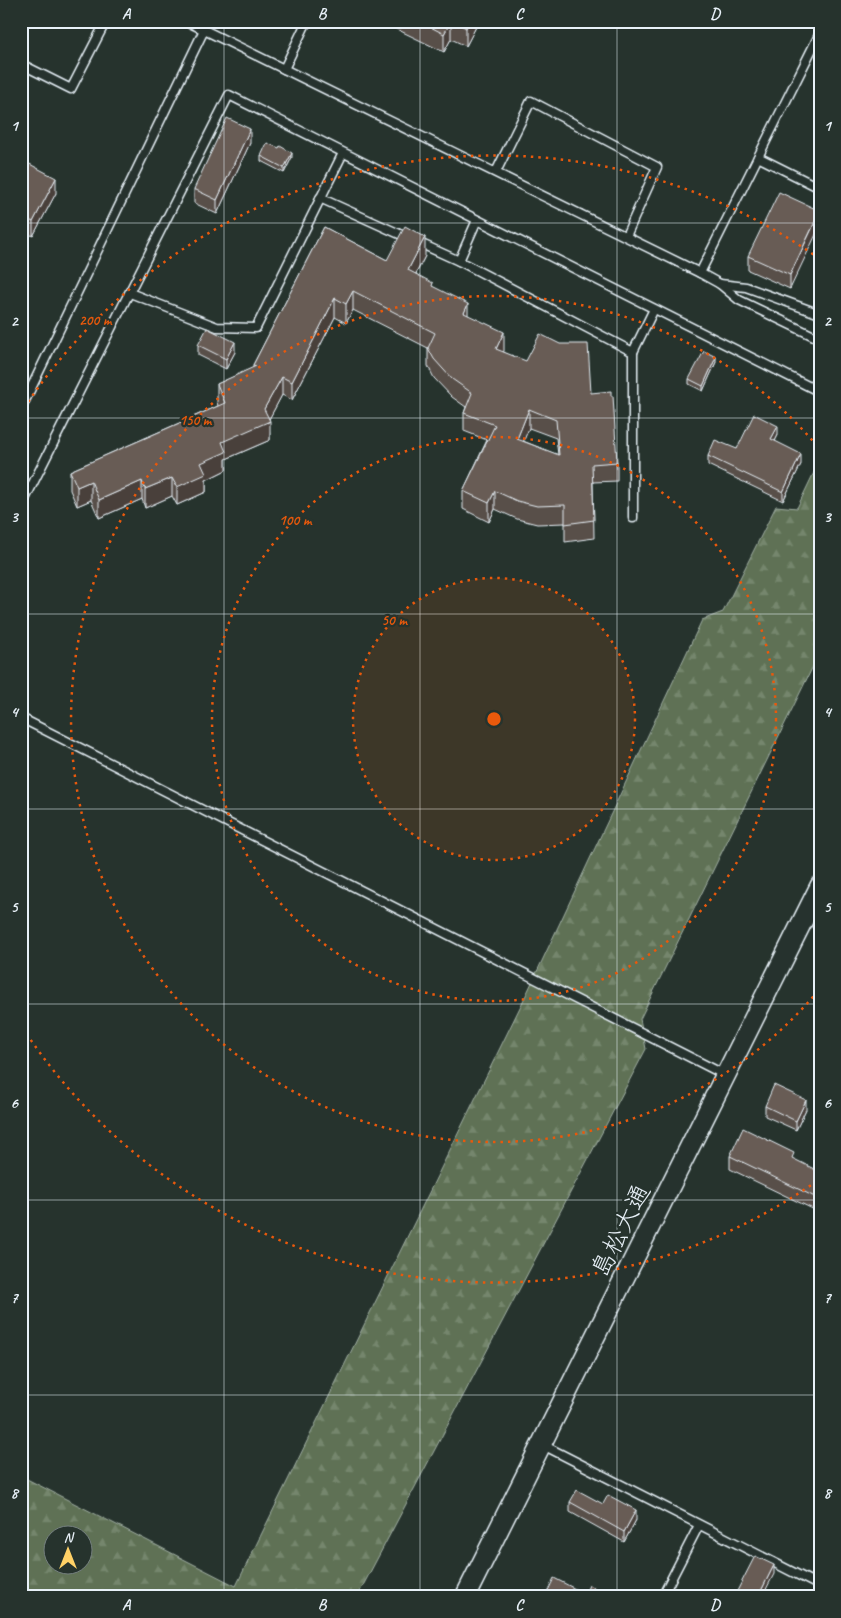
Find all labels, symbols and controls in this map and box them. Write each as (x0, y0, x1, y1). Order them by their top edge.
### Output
text: A (122, 4, 132, 24)
text: B (318, 4, 328, 24)
text: C (515, 4, 525, 24)
text: D (710, 4, 721, 24)
text: 1 (10, 116, 19, 136)
text: 1 (823, 116, 832, 136)
text: 2 (10, 311, 19, 331)
text: 200 m (79, 311, 113, 330)
text: 2 (823, 311, 832, 331)
text: 150 m (179, 411, 213, 430)
text: 3 (10, 507, 19, 527)
text: 3 (823, 507, 832, 527)
text: 100 m (279, 511, 313, 530)
text: 50 m (381, 611, 408, 630)
text: 4 (10, 702, 19, 722)
text: 4 (823, 702, 832, 722)
centre of rings (485, 710, 503, 728)
text: 5 (11, 897, 20, 917)
text: 5 (824, 897, 833, 917)
text: 6 (10, 1093, 19, 1113)
text: 6 (823, 1093, 832, 1113)
street label: 島松大通 (584, 1179, 658, 1282)
text: 7 (10, 1288, 19, 1308)
text: 7 (823, 1288, 832, 1308)
text: 8 (10, 1483, 19, 1503)
text: 8 (823, 1483, 832, 1503)
north arrow (42, 1526, 92, 1576)
text: N (64, 1529, 75, 1546)
text: A (122, 1595, 132, 1615)
text: B (318, 1595, 328, 1615)
text: C (515, 1595, 525, 1615)
text: D (710, 1595, 721, 1615)

